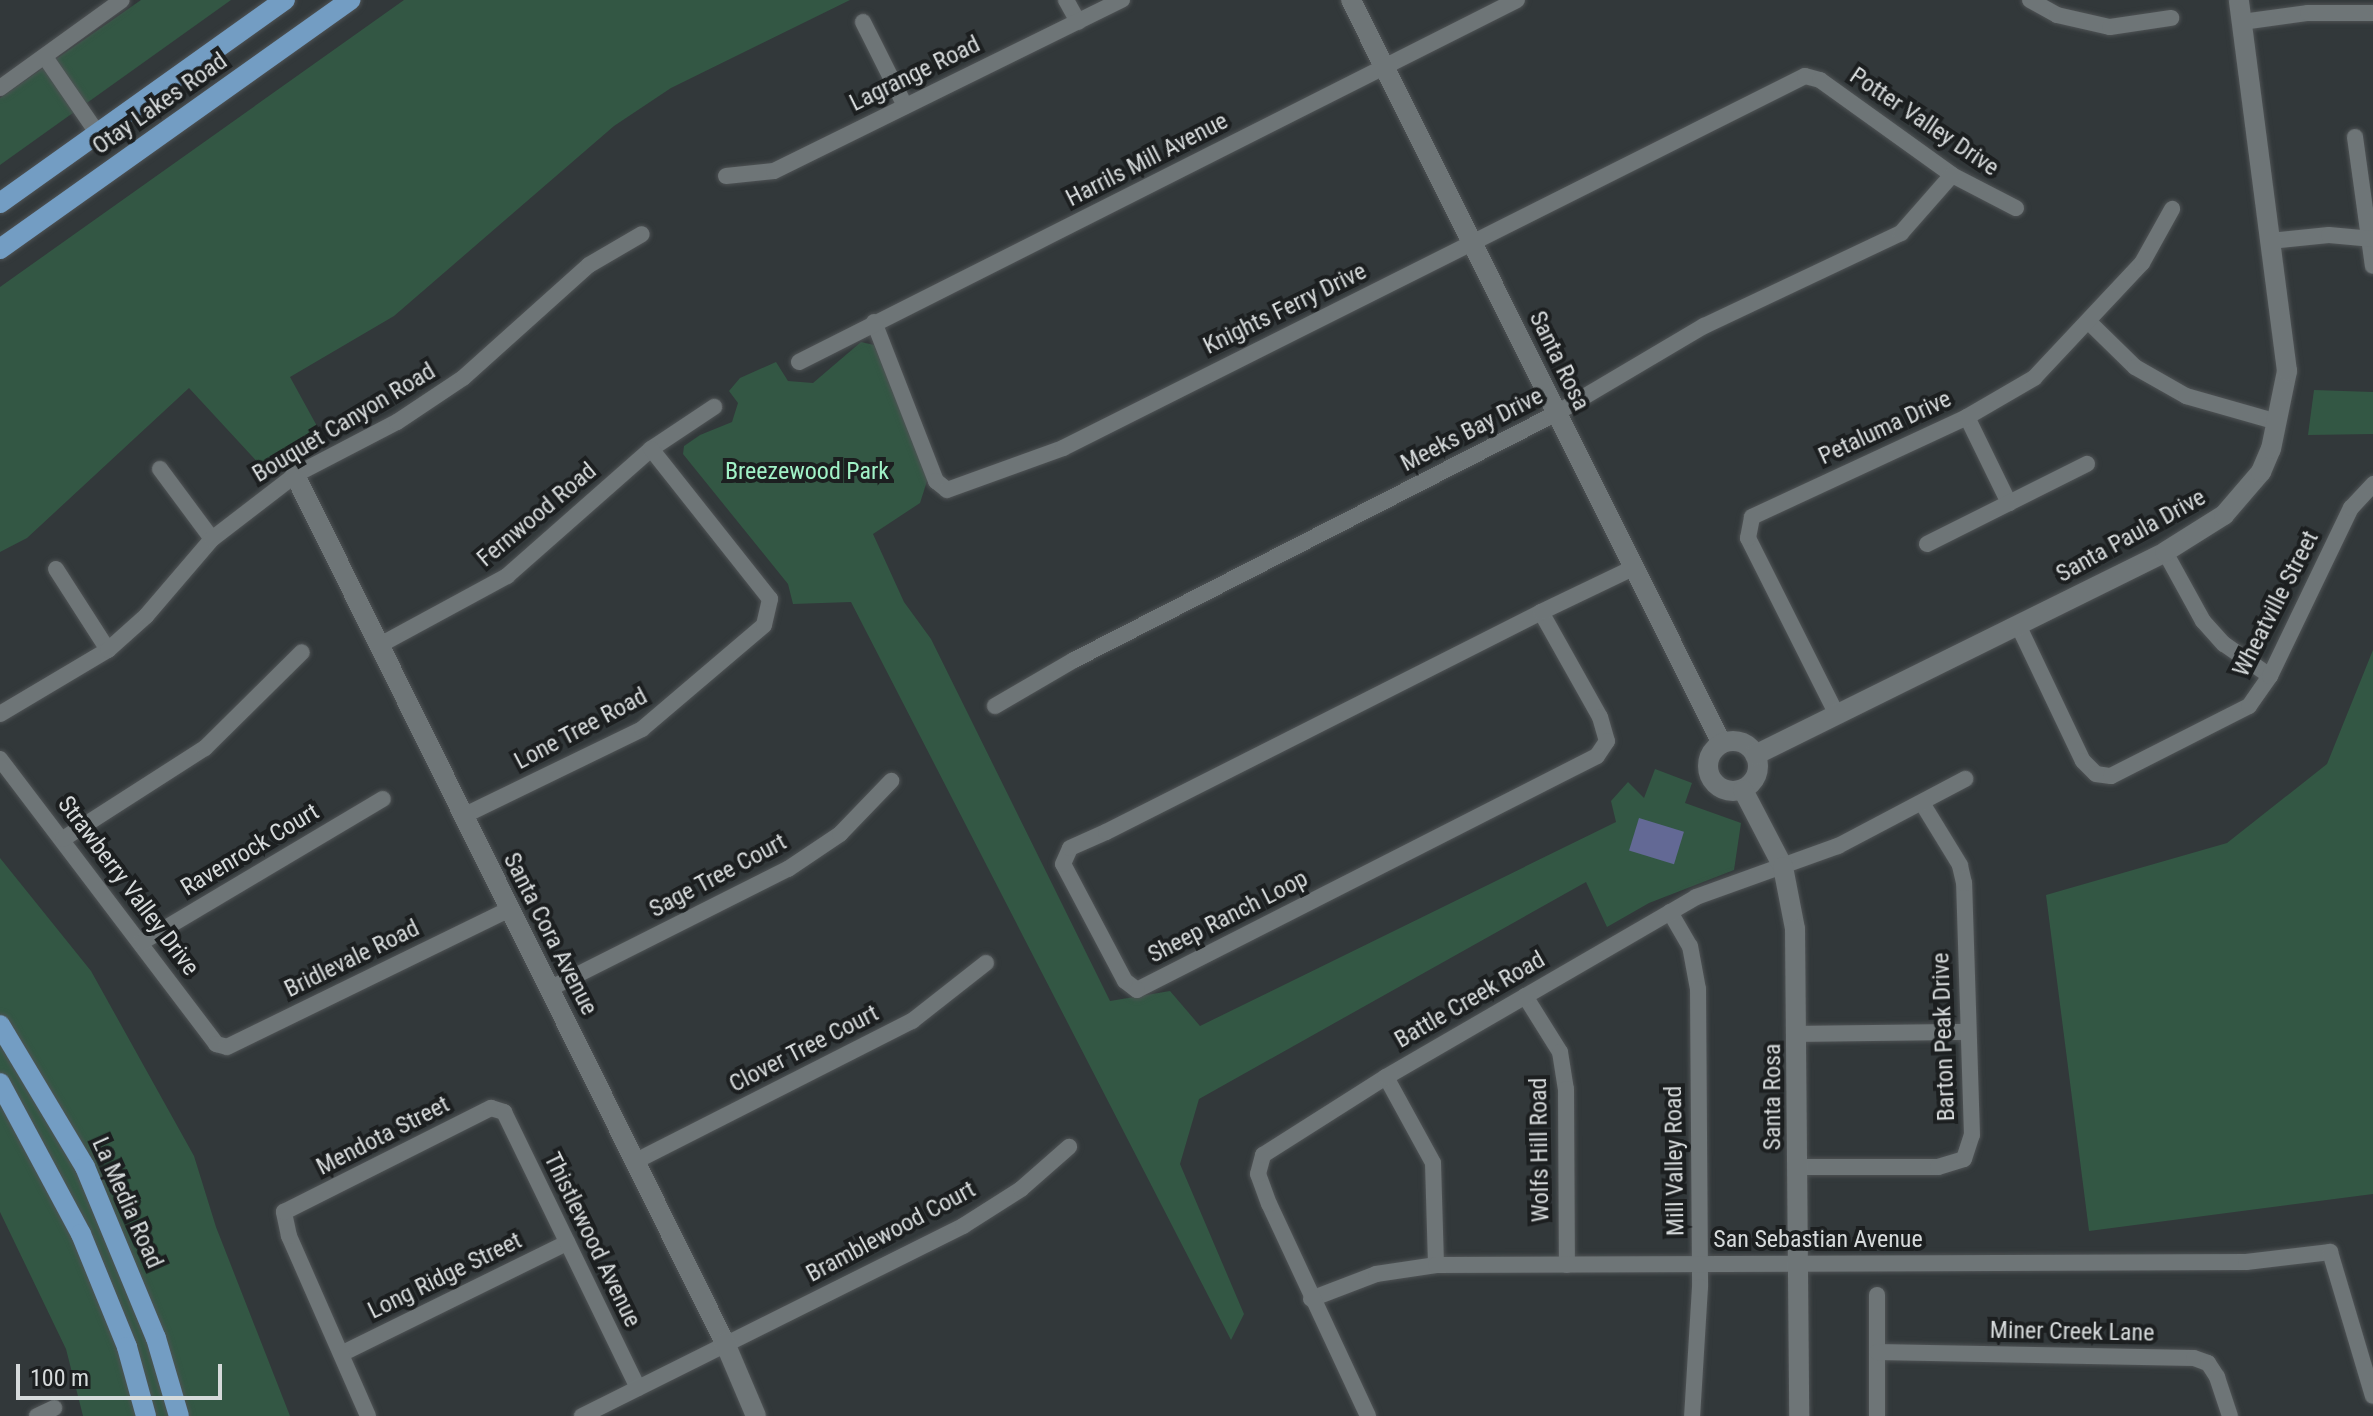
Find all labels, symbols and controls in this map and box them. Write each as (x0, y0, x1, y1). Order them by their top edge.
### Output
street label: Lagrange Road (845, 30, 985, 118)
street label: Otay Lakes Road (87, 47, 233, 161)
street label: Potter Valley Drive (1844, 62, 2004, 182)
street label: Harrils Mill Avenue (1061, 107, 1233, 213)
street label: Knights Ferry Drive (1199, 257, 1371, 361)
street label: Santa Rosa (1523, 307, 1595, 415)
street label: Bouquet Canyon Road (247, 357, 441, 489)
street label: Meeks Bay Drive (1396, 382, 1548, 478)
street label: Petaluma Drive (1814, 385, 1956, 471)
street label: Fernwood Road (472, 457, 602, 573)
park label: Breezewood Park (725, 458, 889, 486)
street label: Santa Paula Drive (2051, 483, 2211, 589)
street label: Wheatville Street (2227, 526, 2325, 682)
street label: Lone Tree Road (509, 682, 653, 776)
street label: Strawberry Valley Drive (51, 791, 205, 981)
street label: Ravenrock Court (176, 798, 324, 902)
street label: Sage Tree Court (644, 828, 792, 924)
street label: Santa Cora Avenue (497, 848, 603, 1020)
street label: Sheep Ranch Loop (1143, 864, 1313, 970)
street label: Bridlevale Road (280, 914, 424, 1004)
street label: Battle Creek Road (1390, 945, 1550, 1055)
street label: Barton Peak Drive (1927, 952, 1961, 1122)
street label: Clover Tree Court (724, 999, 884, 1099)
street label: Santa Rosa (1759, 1044, 1787, 1150)
street label: Wolfs Hill Road (1524, 1077, 1556, 1223)
street label: Mill Valley Road (1659, 1086, 1691, 1236)
street label: Mendota Street (312, 1090, 454, 1182)
street label: La Media Road (85, 1133, 169, 1273)
street label: Thistlewood Avenue (537, 1148, 647, 1332)
street label: Bramblewood Court (801, 1175, 981, 1289)
street label: Long Ridge Street (363, 1226, 527, 1326)
street label: San Sebastian Avenue (1713, 1226, 1923, 1254)
street label: Miner Creek Lane (1989, 1316, 2155, 1348)
scale bar (20, 1348, 226, 1398)
text: 100 m (30, 1364, 89, 1392)

